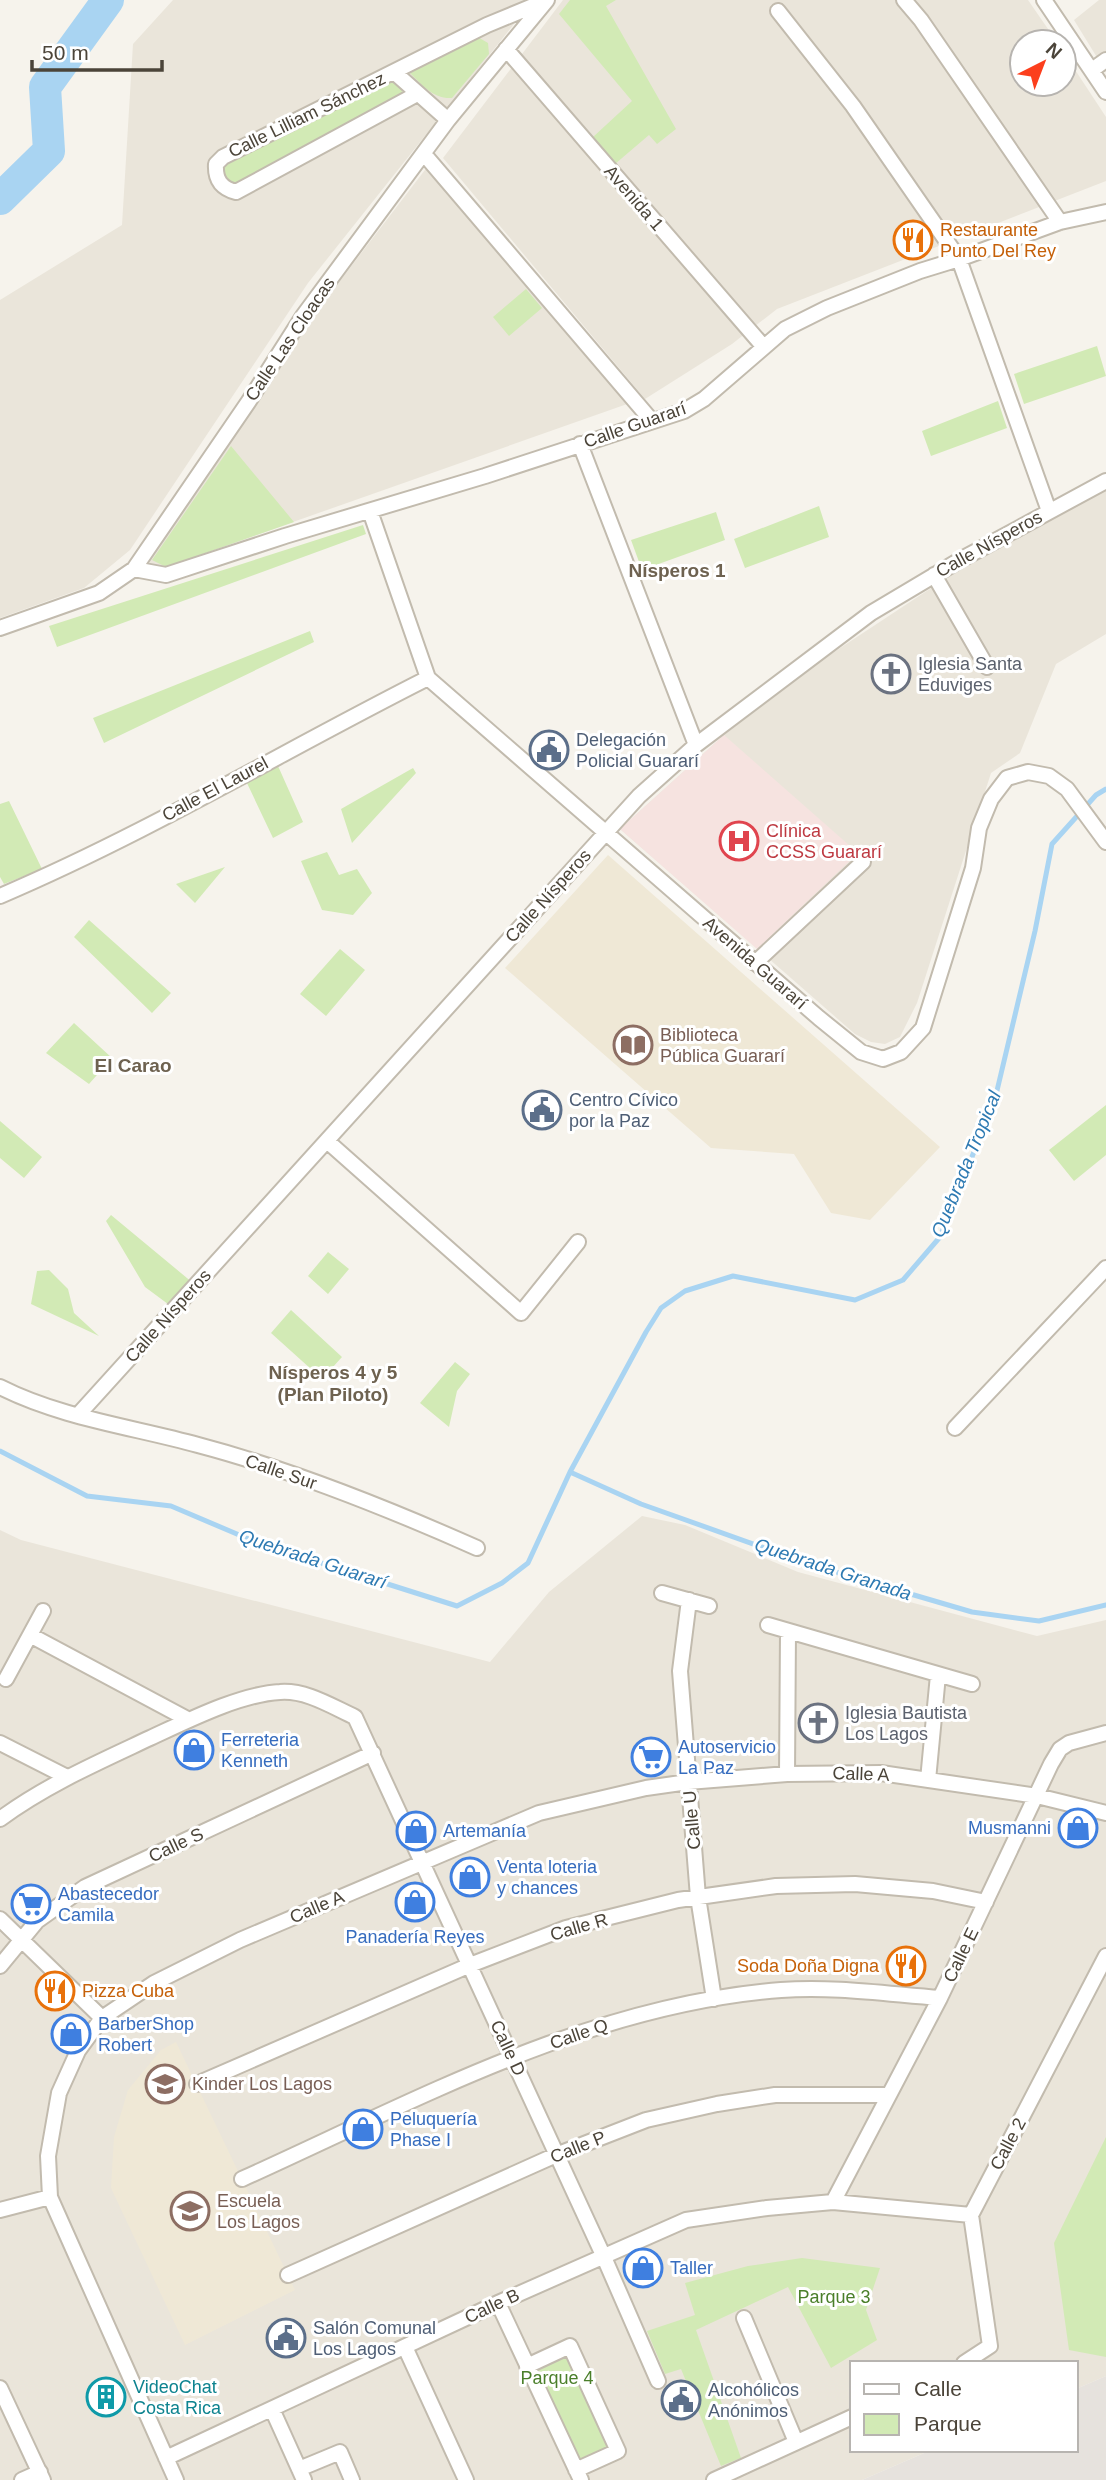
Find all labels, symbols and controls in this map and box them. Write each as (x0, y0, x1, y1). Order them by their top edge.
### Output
scale bar (32, 28, 161, 72)
north arrow (1008, 28, 1078, 98)
text: N (1042, 38, 1066, 63)
text: 50 m (42, 41, 89, 64)
street label: Calle Lilliam Sánchez (225, 68, 389, 162)
street label: Avenida 1 (600, 161, 668, 235)
restaurant icon: Restaurante Punto Del Rey (892, 219, 934, 261)
place label: Restaurante Punto Del Rey (940, 220, 1056, 261)
street label: Calle Las Cloacas (241, 273, 339, 405)
street label: Calle Guararí (581, 398, 689, 452)
street label: Calle Nísperos (933, 507, 1045, 581)
district label: Nísperos 1 (628, 560, 726, 581)
church icon: Iglesia Santa Eduviges (870, 653, 912, 695)
place label: Iglesia Santa Eduviges (918, 654, 1023, 695)
public building icon: Delegación Policial Guararí (528, 729, 570, 771)
place label: Delegación Policial Guararí (576, 730, 699, 771)
street label: Calle El Laurel (159, 753, 271, 825)
hospital icon: Clínica CCSS Guararí (718, 820, 760, 862)
place label: Clínica CCSS Guararí (766, 821, 882, 862)
street label: Calle Nísperos (501, 845, 595, 947)
street label: Avenida Guararí (699, 913, 811, 1013)
library icon: Biblioteca Pública Guararí (612, 1024, 654, 1066)
place label: Biblioteca Pública Guararí (660, 1025, 785, 1066)
district label: El Carao (94, 1055, 172, 1076)
water label: Quebrada Tropical (927, 1087, 1005, 1240)
public building icon: Centro Cívico por la Paz (521, 1089, 563, 1131)
place label: Centro Cívico por la Paz (569, 1090, 678, 1131)
street label: Calle Nísperos (121, 1265, 215, 1367)
district label: Nísperos 4 y 5 (Plan Piloto) (269, 1362, 398, 1405)
street label: Calle Sur (243, 1450, 319, 1494)
water label: Quebrada Guararí (236, 1525, 391, 1593)
water label: Quebrada Granada (752, 1534, 914, 1604)
church icon: Iglesia Bautista Los Lagos (797, 1702, 839, 1744)
place label: Iglesia Bautista Los Lagos (845, 1703, 968, 1744)
shop icon: Ferreteria Kenneth (173, 1729, 215, 1771)
place label: Ferreteria Kenneth (221, 1730, 300, 1771)
supermarket icon: Autoservicio La Paz (630, 1736, 672, 1778)
place label: Autoservicio La Paz (678, 1737, 776, 1778)
street label: Calle A (832, 1763, 890, 1785)
street label: Calle U (679, 1790, 705, 1850)
shop icon: Musmanni (1057, 1807, 1099, 1849)
shop icon: Artemanía (395, 1810, 437, 1852)
place label: Musmanni (968, 1818, 1051, 1838)
place label: Artemanía (443, 1821, 527, 1841)
street label: Calle S (145, 1824, 207, 1866)
shop icon: Venta loteria y chances (449, 1856, 491, 1898)
place label: Venta loteria y chances (497, 1857, 598, 1898)
shop icon: Panadería Reyes (394, 1881, 436, 1923)
supermarket icon: Abastecedor Camila (10, 1883, 52, 1925)
place label: Abastecedor Camila (58, 1884, 159, 1925)
street label: Calle A (287, 1887, 347, 1927)
street label: Calle R (548, 1909, 610, 1945)
street label: Calle E (939, 1925, 983, 1985)
place label: Panadería Reyes (345, 1927, 485, 1947)
restaurant icon: Soda Doña Digna (885, 1945, 927, 1987)
place label: Soda Doña Digna (737, 1956, 880, 1976)
restaurant icon: Pizza Cuba (34, 1970, 76, 2012)
place label: Pizza Cuba (82, 1981, 175, 2001)
shop icon: BarberShop Robert (50, 2013, 92, 2055)
place label: BarberShop Robert (98, 2014, 194, 2055)
street label: Calle Q (547, 2015, 611, 2053)
street label: Calle D (486, 2017, 530, 2079)
school or university icon: Kinder Los Lagos (144, 2063, 186, 2105)
place label: Kinder Los Lagos (192, 2074, 332, 2094)
shop icon: Peluquería Phase I (342, 2108, 384, 2150)
place label: Peluquería Phase I (390, 2109, 478, 2150)
street label: Calle 2 (986, 2115, 1030, 2173)
street label: Calle P (547, 2127, 609, 2167)
school or university icon: Escuela Los Lagos (169, 2190, 211, 2232)
place label: Escuela Los Lagos (217, 2191, 300, 2232)
shop icon: Taller (622, 2247, 664, 2289)
place label: Taller (670, 2258, 713, 2278)
street label: Calle B (461, 2285, 523, 2327)
park label: Parque 3 (797, 2287, 871, 2307)
public building icon: Salón Comunal Los Lagos (265, 2317, 307, 2359)
place label: Salón Comunal Los Lagos (313, 2318, 436, 2359)
legend (850, 2361, 1078, 2452)
park label: Parque 4 (520, 2368, 594, 2388)
building icon: VideoChat Costa Rica (85, 2376, 127, 2418)
place label: VideoChat Costa Rica (133, 2377, 222, 2418)
text: Calle (914, 2377, 962, 2400)
public building icon: Alcohólicos Anónimos (660, 2379, 702, 2421)
place label: Alcohólicos Anónimos (708, 2380, 799, 2421)
text: Parque (914, 2412, 982, 2435)

